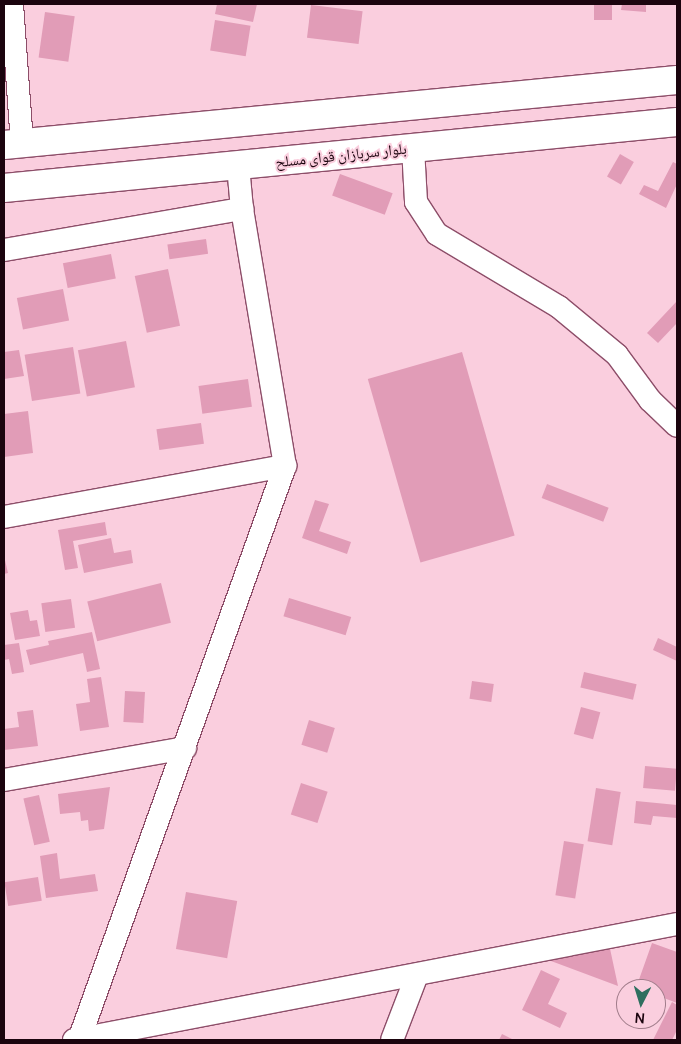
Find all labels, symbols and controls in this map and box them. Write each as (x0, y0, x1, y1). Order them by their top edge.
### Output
street label: بلوار سربازان قوای مسلح (275, 139, 407, 171)
north arrow (616, 979, 666, 1029)
text: N (634, 1009, 646, 1028)

